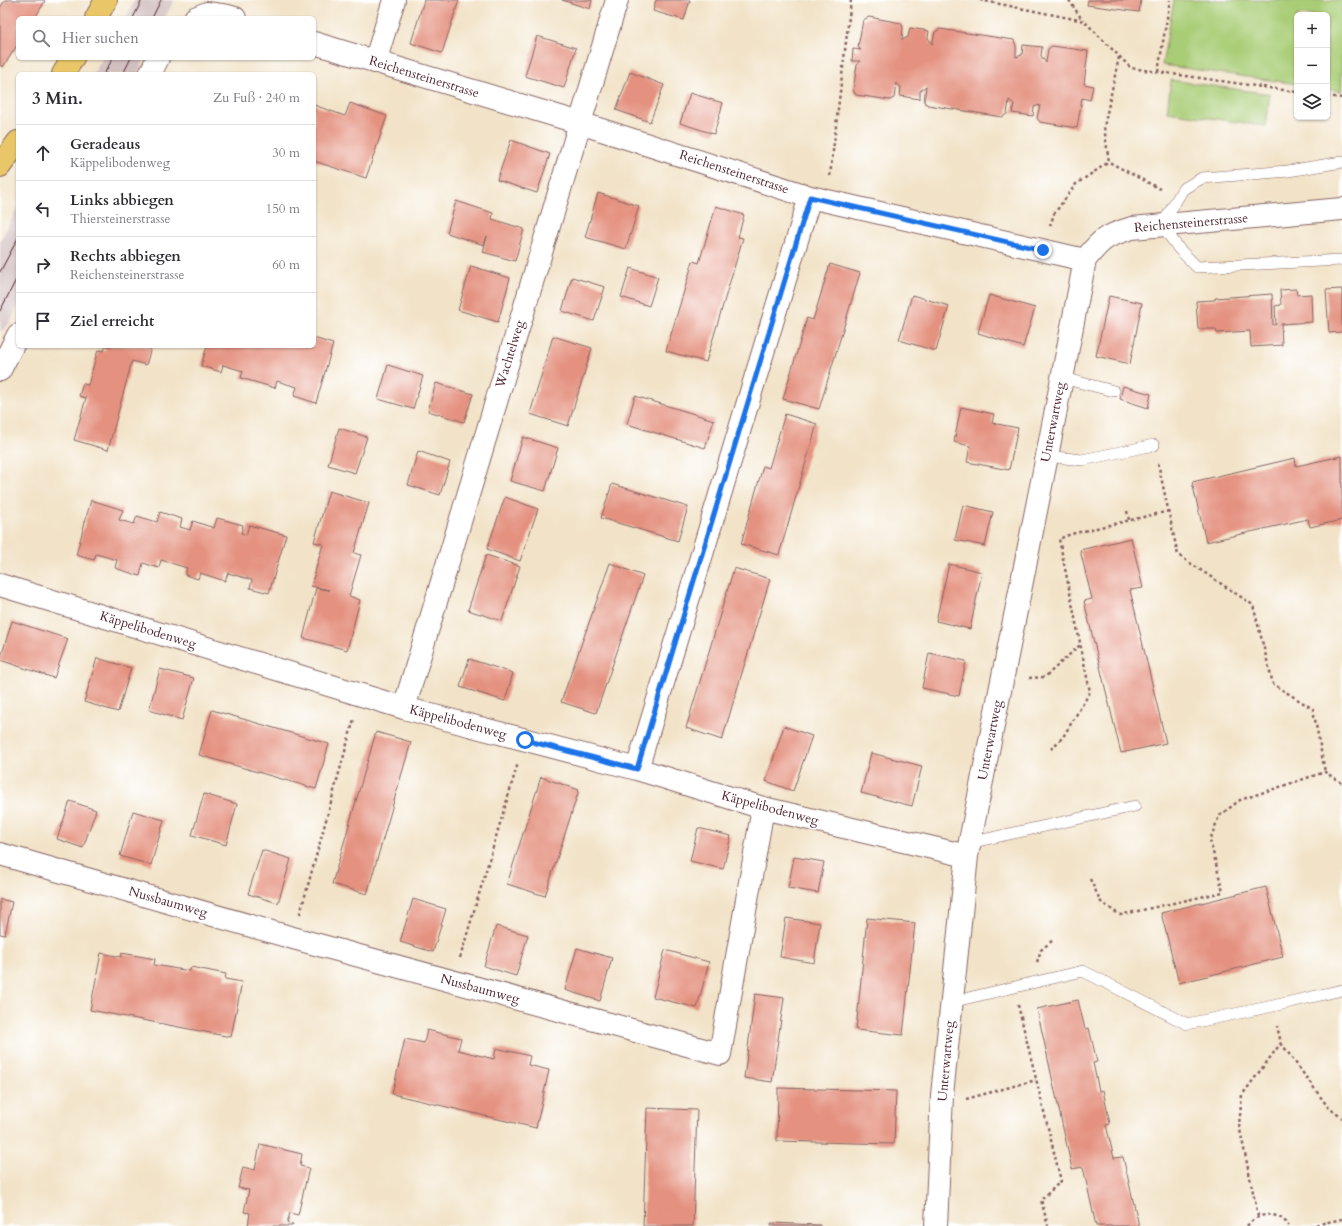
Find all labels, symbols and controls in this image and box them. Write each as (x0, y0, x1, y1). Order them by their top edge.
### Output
map controls (1294, 12, 1330, 120)
button: + (1294, 12, 1330, 48)
search box (16, 16, 316, 60)
icon: search (30, 27, 52, 49)
text: Hier suchen (62, 28, 139, 48)
button: − (1294, 48, 1330, 84)
street label: Reichensteinerstrasse (367, 52, 481, 102)
button: layers (1294, 84, 1330, 120)
text: 3 Min. (32, 87, 83, 110)
text: Zu Fuß · 240 m (213, 89, 300, 107)
text: Geradeaus (70, 134, 140, 154)
icon: ahead (32, 142, 54, 164)
text: 30 m (272, 144, 300, 162)
street label: Reichensteinerstrasse (677, 146, 791, 198)
text: Käppelibodenweg (70, 154, 170, 172)
text: Links abbiegen (70, 190, 174, 210)
icon: left (32, 198, 54, 220)
text: 150 m (266, 200, 300, 218)
street label: Reichensteinerstrasse (1133, 209, 1249, 237)
text: Thiersteinerstrasse (70, 210, 170, 228)
route end (1034, 241, 1052, 259)
text: Rechts abbiegen (70, 246, 181, 266)
icon: right (32, 254, 54, 276)
text: 60 m (272, 256, 300, 274)
text: Reichensteinerstrasse (70, 266, 184, 284)
icon: arrive (32, 310, 54, 332)
text: Ziel erreicht (70, 311, 154, 331)
street label: Wachtelweg (491, 317, 529, 391)
street label: Unterwartweg (1036, 380, 1070, 464)
street label: Käppelibodenweg (98, 607, 199, 653)
street label: Unterwartweg (973, 698, 1007, 782)
street label: Käppelibodenweg (407, 700, 509, 744)
route start (516, 731, 534, 749)
street label: Käppelibodenweg (719, 786, 821, 830)
street label: Nussbaumweg (126, 882, 210, 922)
street label: Nussbaumweg (438, 970, 522, 1008)
street label: Unterwartweg (933, 1019, 959, 1102)

